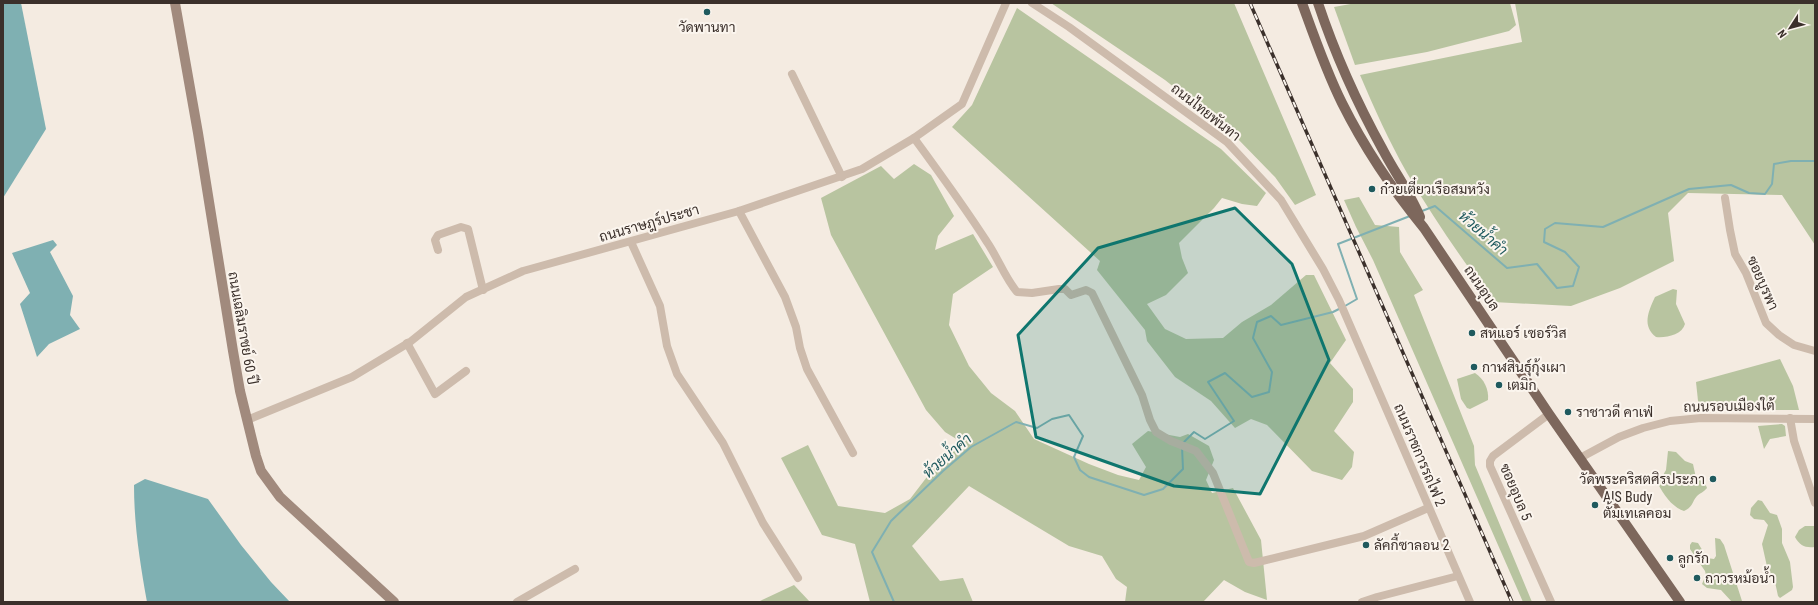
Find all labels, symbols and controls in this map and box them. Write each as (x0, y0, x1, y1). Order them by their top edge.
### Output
marker: วัดพานทา (702, 7, 712, 17)
north arrow (1770, 8, 1810, 48)
place label: วัดพานทา (678, 19, 736, 35)
text: N (1775, 27, 1790, 40)
street label: ถนนไทยพันทา (1168, 80, 1244, 144)
place label: ก๋วยเตี๋ยวเรือสมหวัง (1380, 177, 1490, 197)
marker: ก๋วยเตี๋ยวเรือสมหวัง (1367, 184, 1377, 194)
street label: ถนนราษฎร์ประชา (597, 200, 701, 246)
water label: ห้วยน้ำคำ (1455, 204, 1514, 259)
street label: ซอยบูรพา (1742, 253, 1782, 313)
street label: ถนนอุบล (1459, 262, 1503, 315)
street label: ถนนเฉลิมราชย์ 60 ปี (225, 270, 262, 386)
place label: สหแอร์ เซอร์วิส (1480, 324, 1567, 341)
marker: สหแอร์ เซอร์วิส (1467, 328, 1477, 338)
place label: กาฬสินธุ์กุ้งเผา (1482, 358, 1566, 377)
marker: กาฬสินธุ์กุ้งเผา (1469, 362, 1479, 372)
place label: เตมิก (1507, 377, 1537, 393)
marker: เตมิก (1494, 380, 1504, 390)
street label: ถนนรอบเมืองใต้ (1683, 396, 1776, 415)
street label: ถนนราชการรถไฟ 2 (1391, 401, 1449, 509)
place label: ราชาวดี คาเฟ่ (1576, 403, 1653, 420)
marker: ราชาวดี คาเฟ่ (1563, 407, 1573, 417)
water label: ห้วยน้ำคำ (916, 427, 975, 482)
street label: ซอยอุบล 5 (1495, 461, 1535, 524)
place label: วัดพระคริสตศิรประภา (1579, 471, 1705, 487)
marker: วัดพระคริสตศิรประภา (1708, 474, 1718, 484)
place label: AIS Budy ตั้มเทเลคอม (1603, 489, 1671, 521)
marker: AIS Budy ตั้มเทเลคอม (1590, 500, 1600, 510)
place label: ลัคกี้ซาลอน 2 (1374, 533, 1450, 553)
marker: ลัคกี้ซาลอน 2 (1361, 540, 1371, 550)
place label: ลูกรัก (1678, 550, 1709, 568)
marker: ลูกรัก (1665, 553, 1675, 563)
place label: ถาวรหม้อน้ำ (1705, 566, 1775, 586)
marker: ถาวรหม้อน้ำ (1692, 573, 1702, 583)

